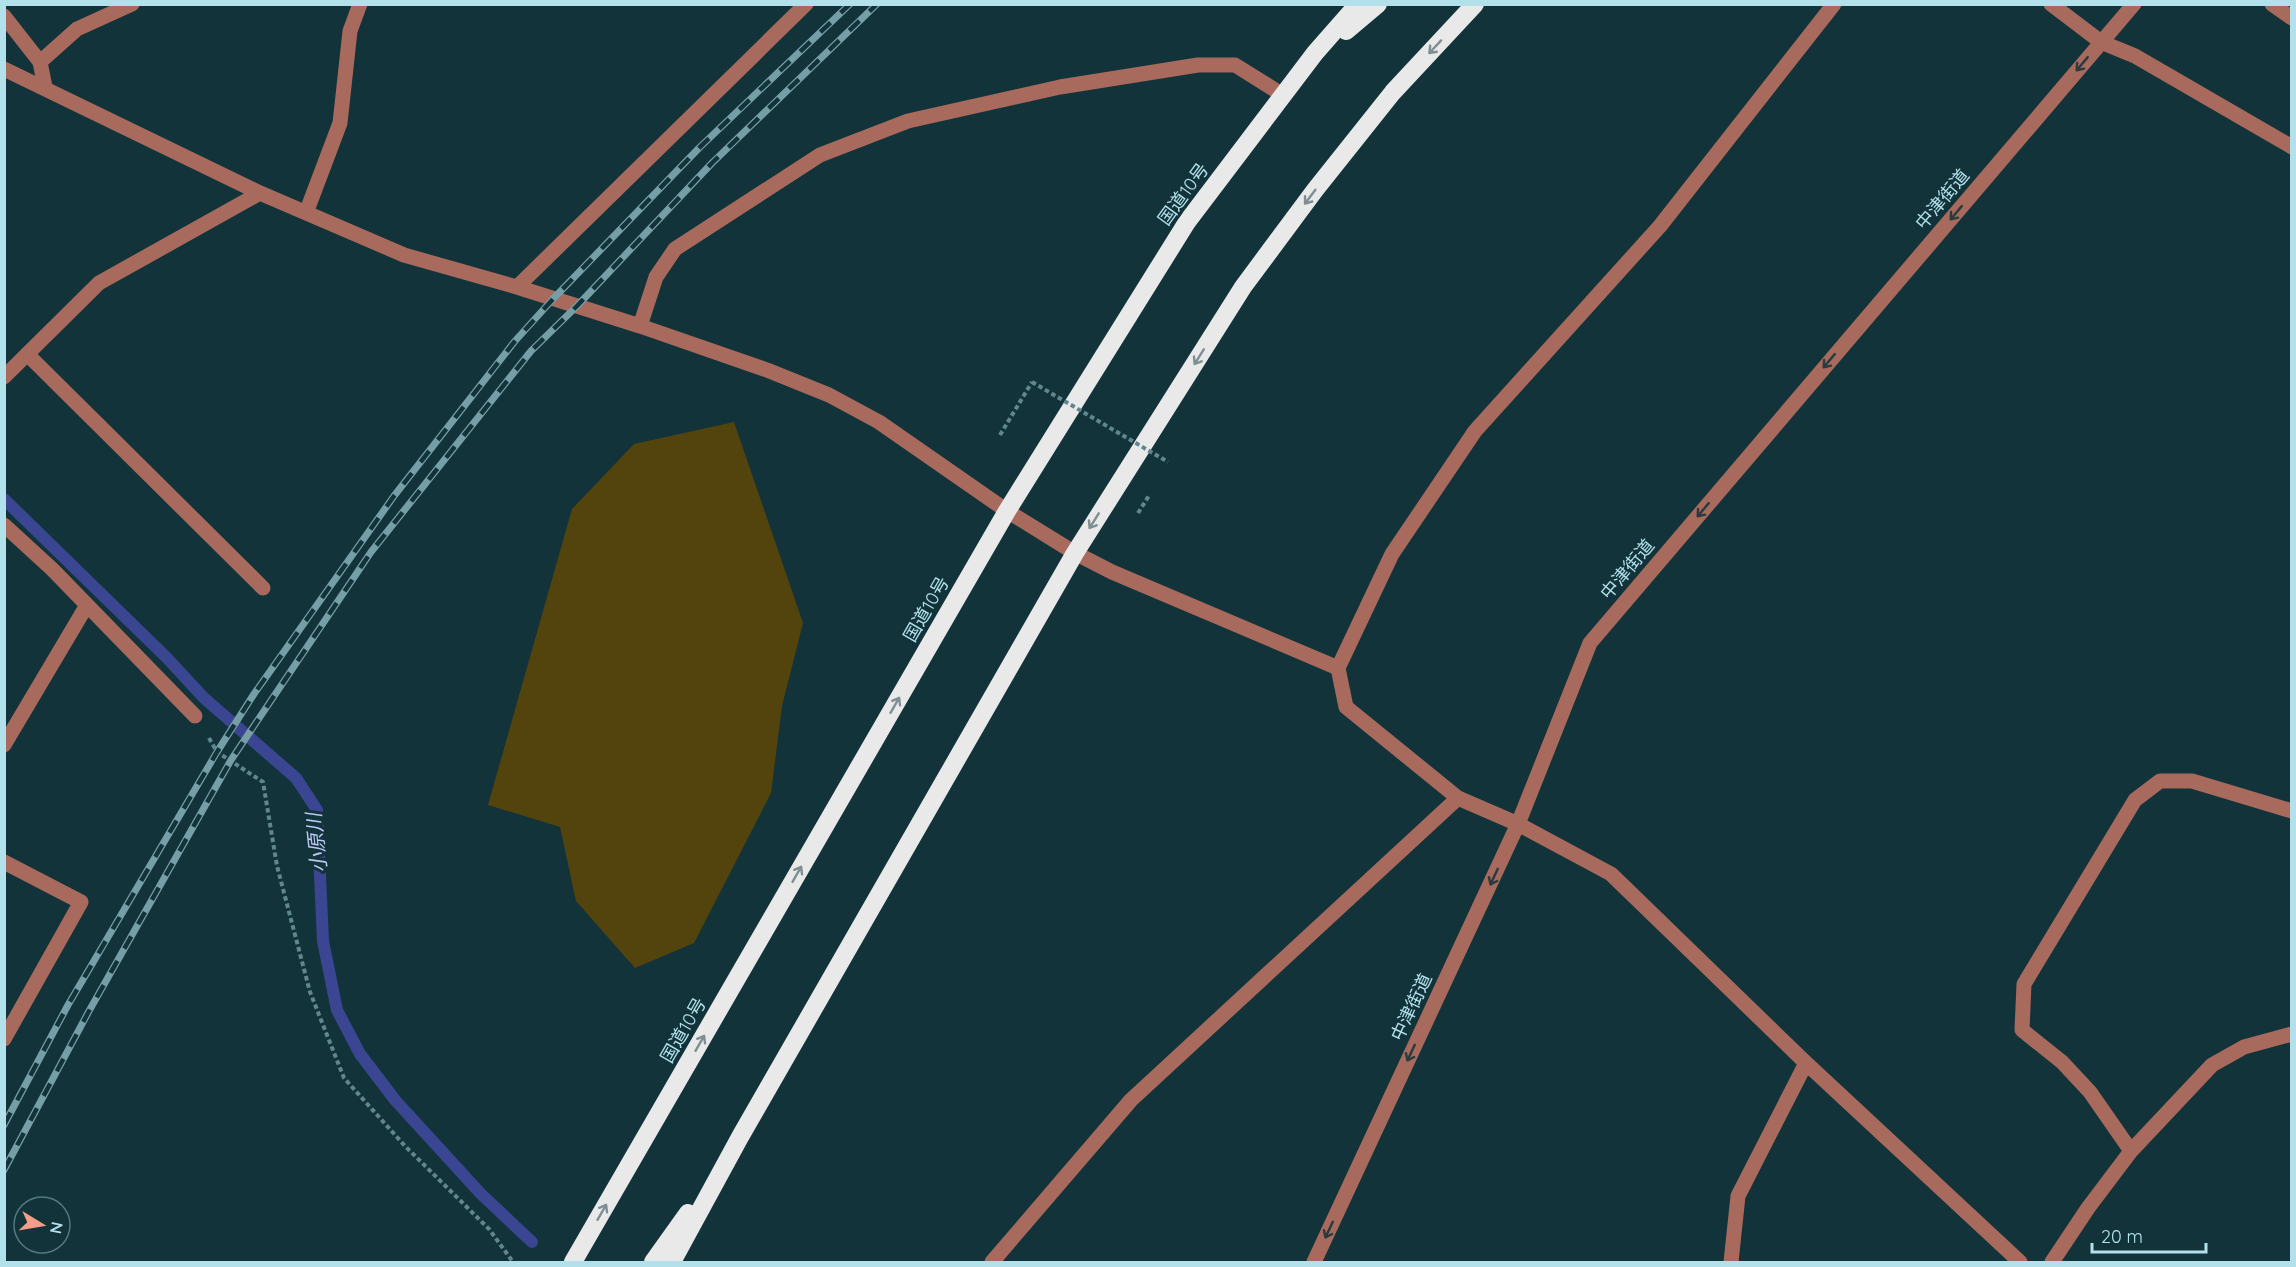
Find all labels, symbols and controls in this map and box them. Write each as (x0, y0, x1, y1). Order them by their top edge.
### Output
one-way arrow (1428, 39, 1442, 54)
one-way arrow (2075, 56, 2089, 71)
street label: 国道10号 (1153, 158, 1213, 230)
street label: 中津街道 (1910, 164, 1974, 234)
one-way arrow (1304, 188, 1316, 204)
one-way arrow (1949, 205, 1962, 221)
one-way arrow (1192, 348, 1204, 365)
one-way arrow (1822, 353, 1836, 368)
one-way arrow (1696, 502, 1710, 517)
one-way arrow (1088, 512, 1100, 529)
street label: 中津街道 (1595, 534, 1659, 604)
street label: 国道10号 (898, 572, 954, 646)
one-way arrow (889, 697, 901, 714)
water label: 小原川 (300, 810, 332, 874)
one-way arrow (792, 866, 804, 883)
one-way arrow (1487, 867, 1499, 885)
street label: 中津街道 (1385, 970, 1437, 1044)
street label: 国道10号 (655, 993, 711, 1067)
one-way arrow (694, 1035, 706, 1052)
one-way arrow (1405, 1044, 1417, 1062)
north arrow (12, 1195, 72, 1255)
one-way arrow (597, 1204, 609, 1221)
scale bar (2092, 1216, 2206, 1254)
text: N (46, 1220, 68, 1236)
one-way arrow (1322, 1221, 1334, 1239)
text: 20 m (2101, 1225, 2143, 1248)

